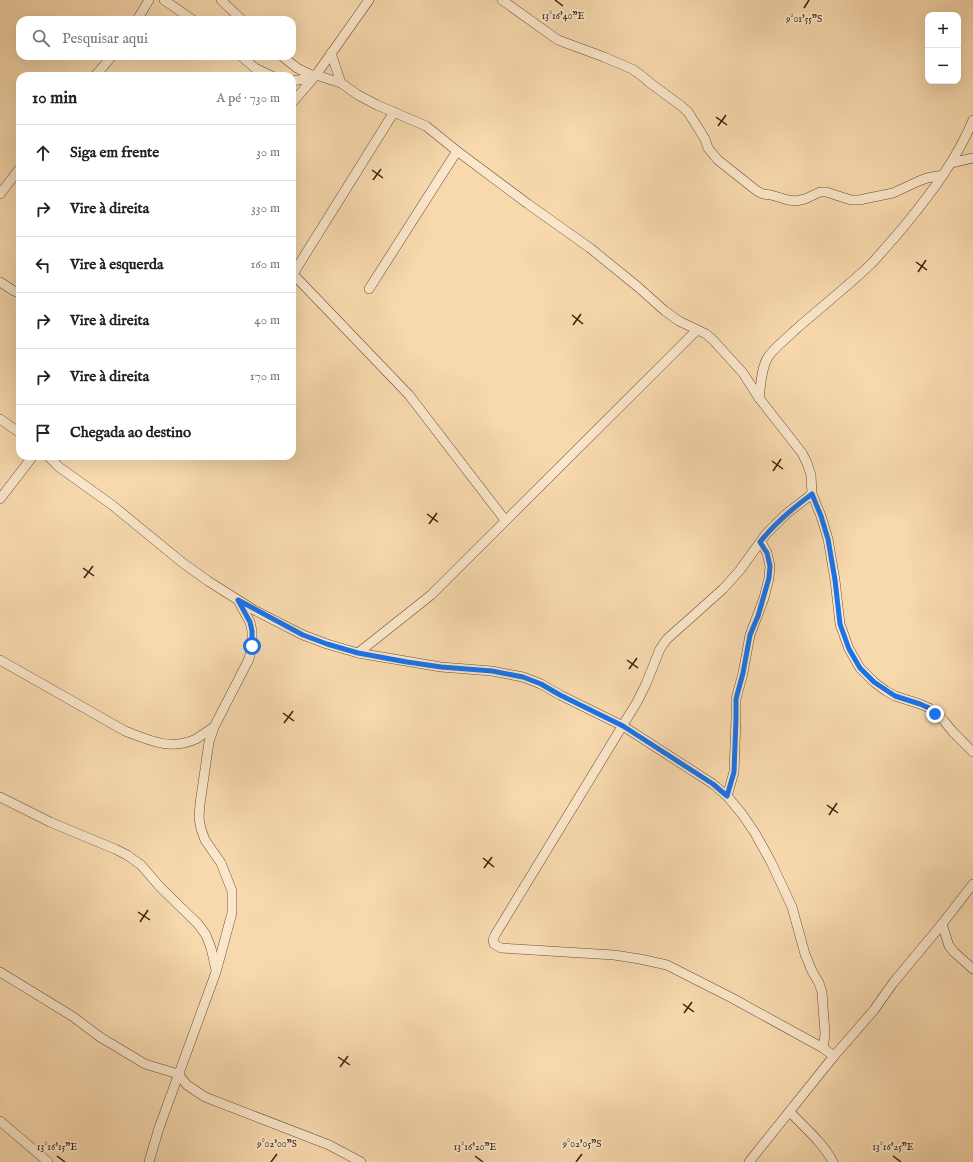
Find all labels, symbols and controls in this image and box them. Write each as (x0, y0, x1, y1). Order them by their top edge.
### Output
text: 13°16'40"E (541, 10, 585, 23)
map controls (925, 12, 961, 84)
button: + (925, 12, 961, 48)
text: 9°01'55"S (785, 13, 822, 26)
search box (16, 16, 296, 60)
icon: search (30, 27, 52, 49)
text: Pesquisar aqui (62, 29, 148, 48)
button: − (925, 48, 961, 84)
text: 10 min (32, 88, 77, 109)
text: A pé · 730 m (217, 90, 280, 107)
icon: ahead (32, 142, 54, 164)
text: Siga em frente (70, 143, 159, 162)
text: 30 m (256, 144, 280, 161)
icon: right (32, 198, 54, 220)
text: Vire à direita (70, 199, 149, 218)
text: 330 m (251, 200, 280, 217)
icon: left (32, 254, 54, 276)
text: Vire à esquerda (70, 255, 163, 274)
text: 160 m (250, 256, 280, 273)
icon: right (32, 310, 54, 332)
text: Vire à direita (70, 311, 149, 330)
text: 40 m (254, 312, 280, 329)
icon: right (32, 366, 54, 388)
text: Vire à direita (70, 367, 149, 386)
text: 170 m (250, 368, 280, 385)
icon: arrive (32, 422, 54, 444)
text: Chegada ao destino (70, 423, 191, 442)
route start (243, 637, 261, 655)
route end (926, 705, 944, 723)
text: 9°02'00"S (256, 1138, 297, 1151)
text: 9°02'05"S (562, 1138, 601, 1151)
text: 13°16'15"E (37, 1141, 77, 1154)
text: 13°16'20"E (454, 1141, 496, 1154)
text: 13°16'25"E (872, 1141, 914, 1154)

